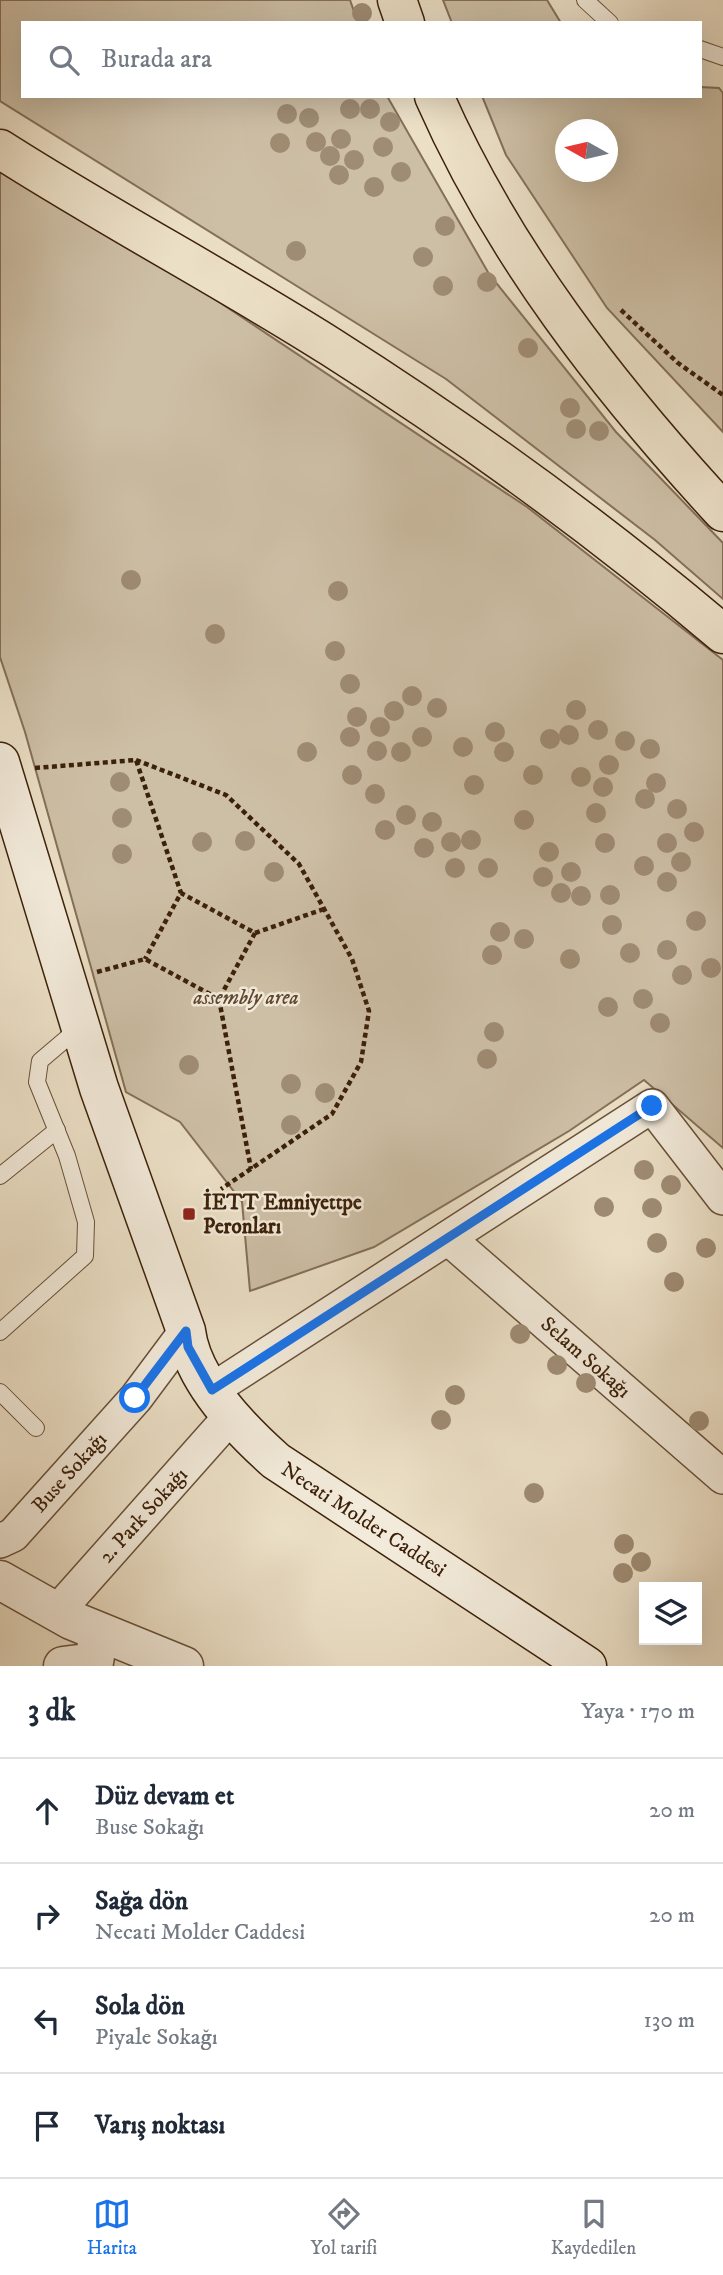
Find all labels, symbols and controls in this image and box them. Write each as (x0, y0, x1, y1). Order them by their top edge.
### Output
search box (21, 21, 702, 98)
icon: search (45, 41, 83, 79)
text: Burada ara (101, 43, 212, 76)
north arrow (555, 119, 618, 182)
park label: assembly area (192, 985, 299, 1011)
route end (636, 1090, 667, 1121)
place label: İETT Emniyettpe Peronları (203, 1188, 362, 1240)
marker: İETT Emniyettpe Peronları (181, 1206, 197, 1222)
street label: Selam Sokağı (535, 1311, 636, 1404)
route start (119, 1382, 150, 1413)
street label: Buse Sokağı (27, 1427, 113, 1518)
street label: Necati Molder Caddesi (276, 1457, 451, 1583)
street label: 2. Park Sokağı (94, 1462, 194, 1569)
map controls (639, 1582, 702, 1645)
button: layers (639, 1582, 702, 1645)
text: 3 dk (28, 1693, 75, 1730)
text: Yaya · 170 m (581, 1697, 695, 1726)
text: Düz devam et (95, 1780, 234, 1813)
icon: ahead (28, 1792, 66, 1830)
text: 20 m (649, 1796, 695, 1825)
text: Buse Sokağı (95, 1813, 204, 1842)
text: Sağa dön (95, 1885, 188, 1918)
icon: right (28, 1897, 66, 1935)
text: 20 m (649, 1901, 695, 1930)
text: Necati Molder Caddesi (95, 1918, 305, 1947)
text: Sola dön (95, 1990, 185, 2023)
icon: left (28, 2002, 66, 2040)
text: 130 m (643, 2006, 695, 2035)
text: Piyale Sokağı (95, 2023, 218, 2052)
icon: arrive (28, 2107, 66, 2145)
text: Varış noktası (95, 2109, 225, 2142)
tab: Harita (87, 2195, 137, 2260)
tab: Yol tarifi (310, 2195, 377, 2260)
tab: Kaydedilen (551, 2195, 636, 2260)

